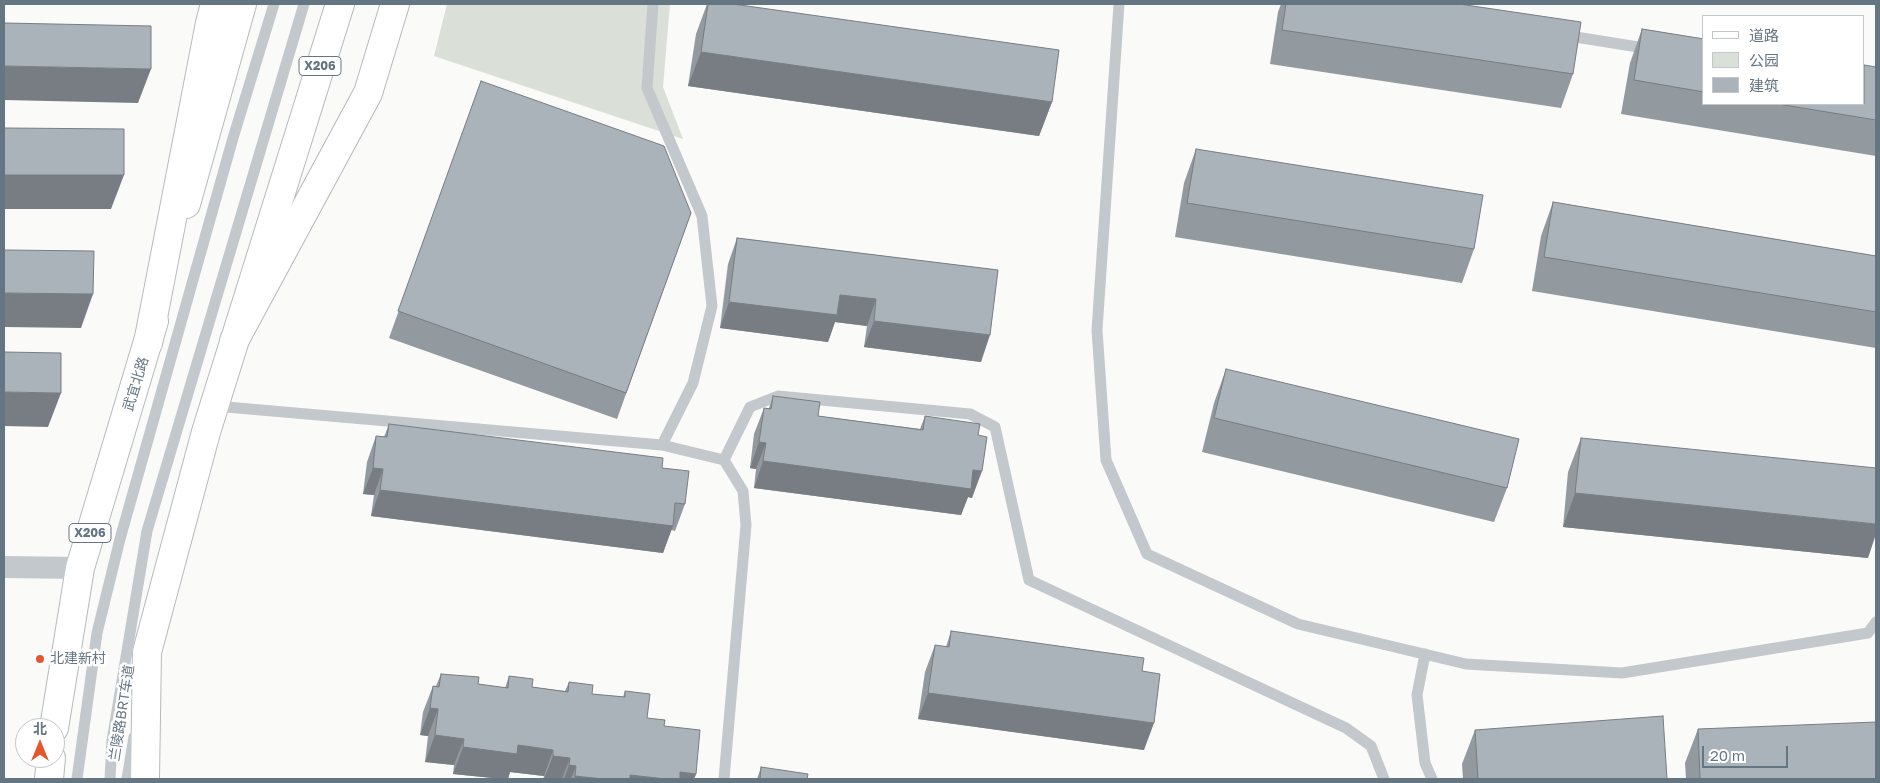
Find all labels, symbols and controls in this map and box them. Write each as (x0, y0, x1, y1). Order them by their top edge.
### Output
legend (1702, 15, 1865, 105)
text: 道路 (1749, 26, 1779, 44)
text: 公园 (1749, 51, 1779, 69)
road number: X206 (299, 56, 341, 76)
text: 建筑 (1749, 76, 1779, 94)
street label: 武宜北路 (120, 355, 152, 413)
road number: X206 (69, 524, 111, 542)
place label: 北建新村 (50, 651, 106, 667)
marker: 北建新村 (34, 653, 46, 665)
street label: 兰陵路BRT车道 (106, 664, 138, 762)
north arrow (15, 718, 65, 768)
text: 北 (33, 720, 47, 737)
scale bar (1705, 736, 1791, 768)
text: 20 m (1710, 746, 1745, 764)

